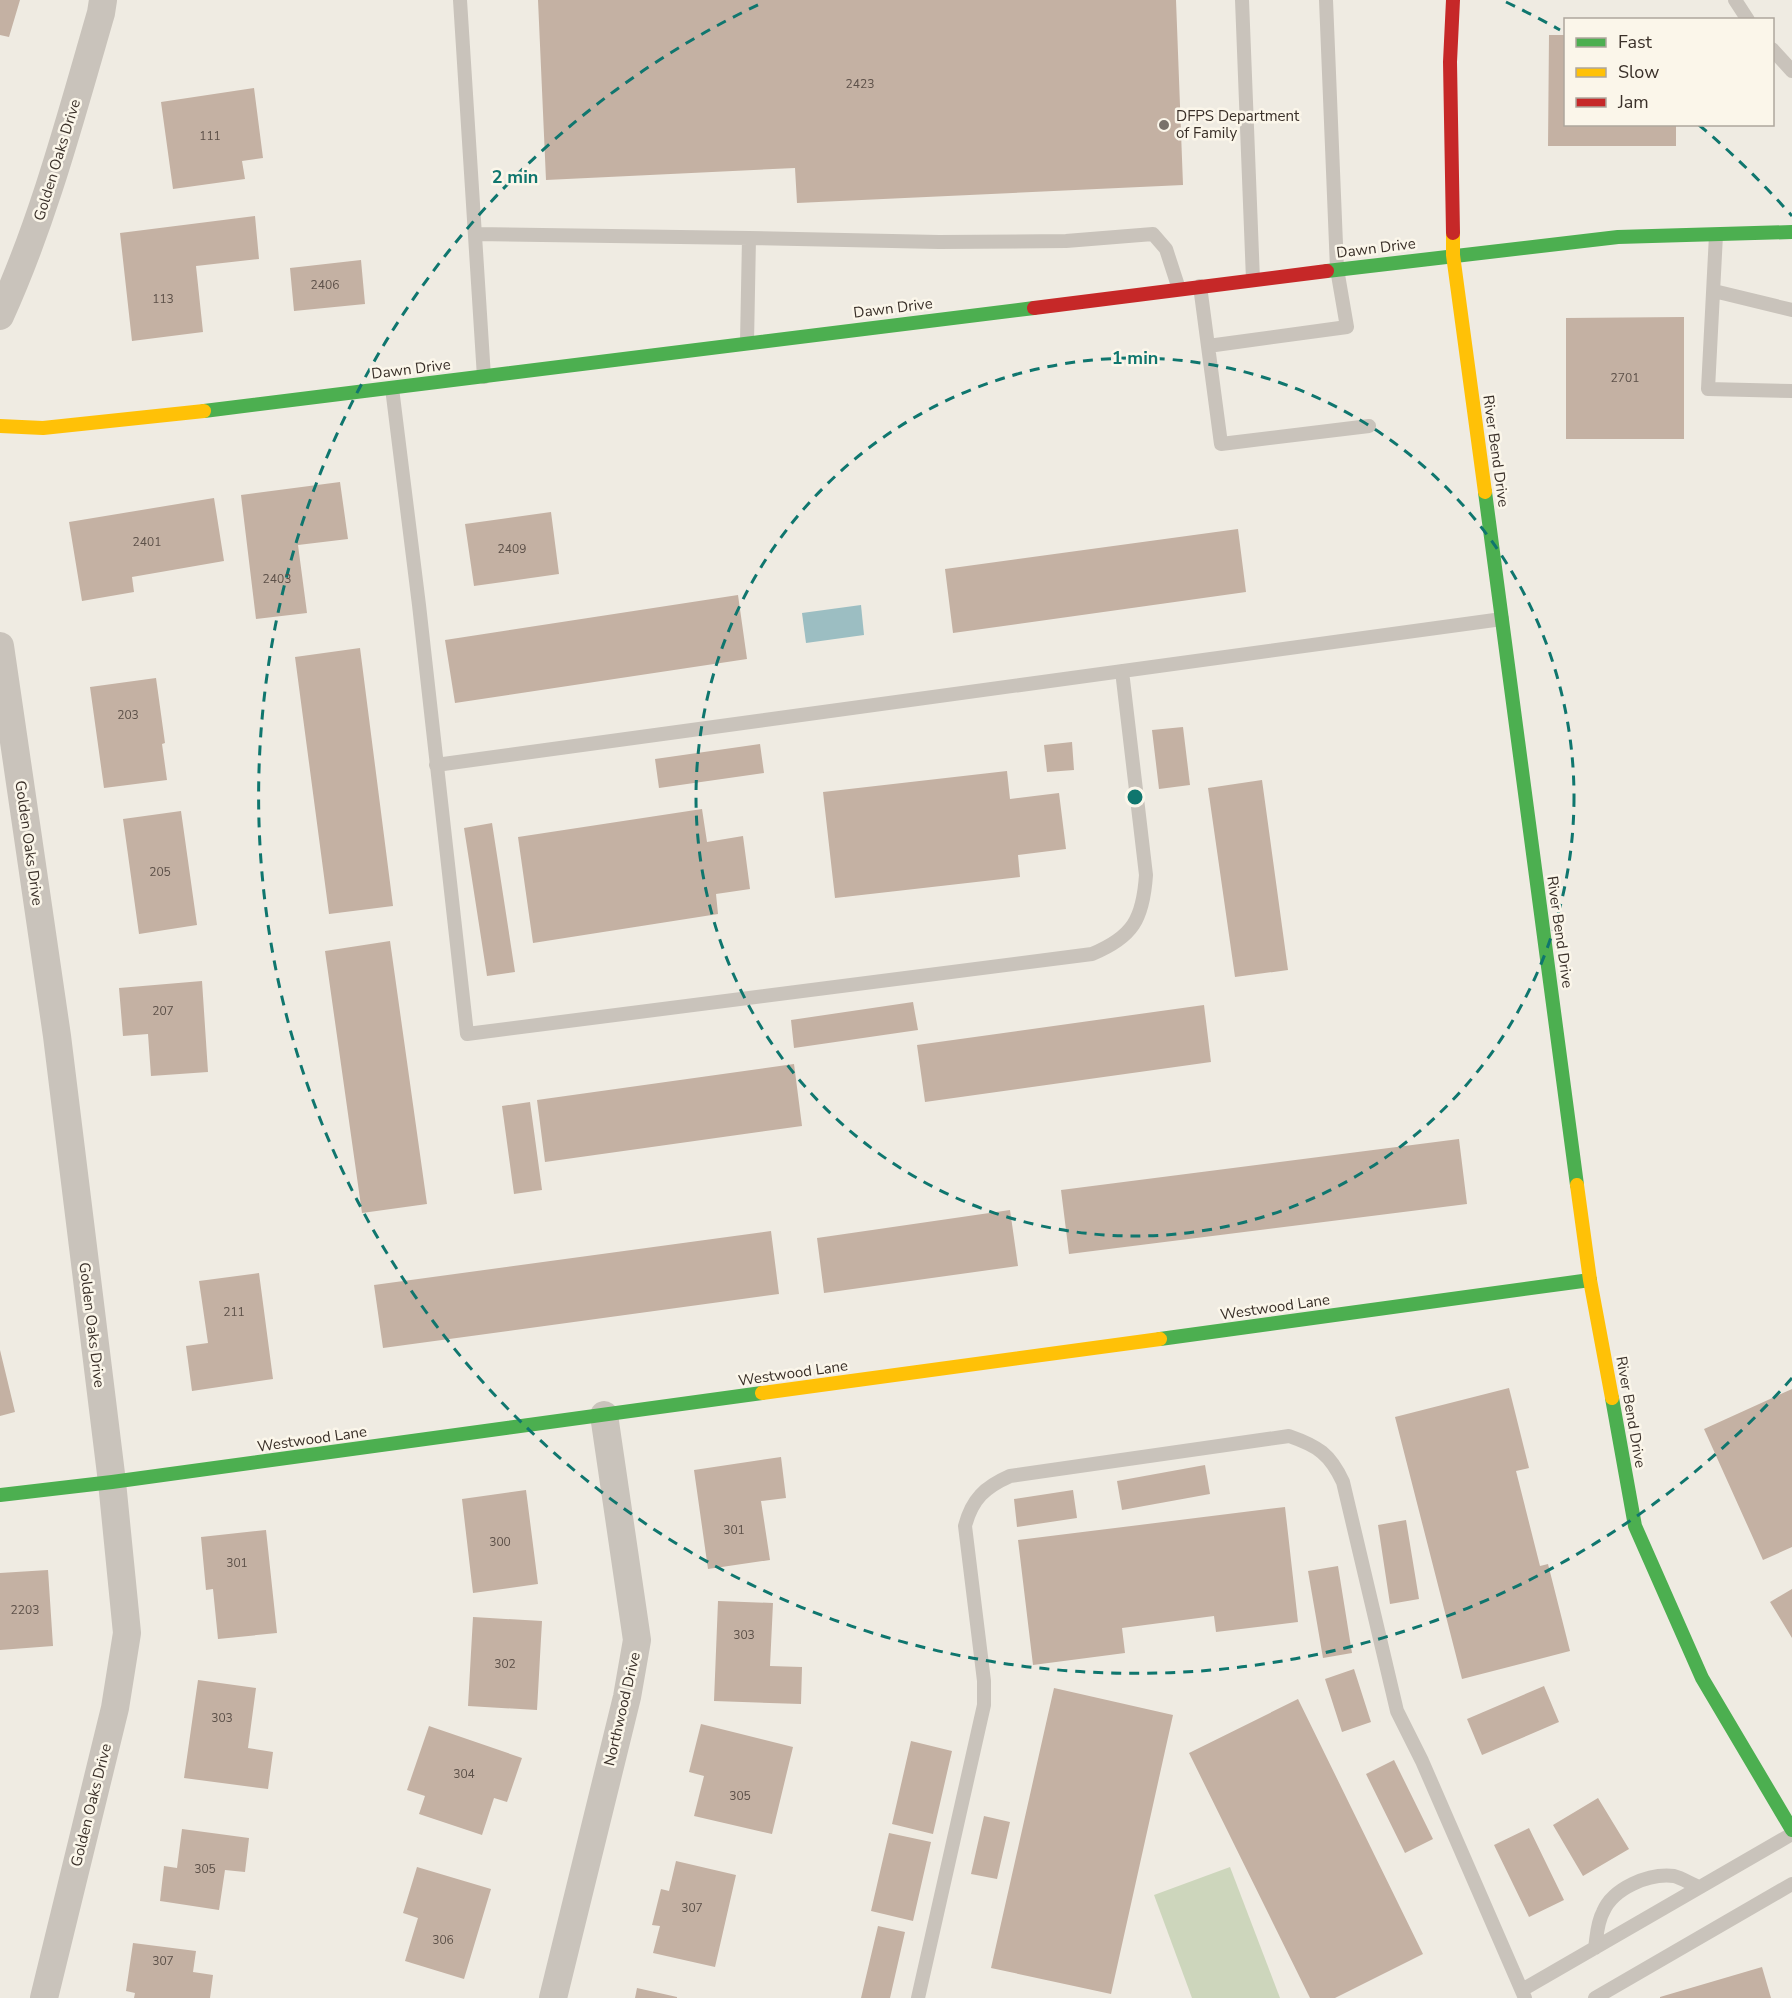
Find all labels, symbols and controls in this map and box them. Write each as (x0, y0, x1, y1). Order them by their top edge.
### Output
legend (1564, 18, 1774, 126)
text: Fast (1618, 30, 1653, 54)
text: Slow (1618, 60, 1659, 84)
house number: 2423 (846, 76, 874, 92)
text: Jam (1617, 90, 1649, 114)
street label: Golden Oaks Drive (29, 97, 85, 223)
place label: DFPS Department of Family (1176, 106, 1300, 143)
marker: DFPS Department of Family (1157, 118, 1171, 132)
house number: 111 (199, 128, 221, 144)
text: 2 min (492, 165, 538, 189)
street label: Dawn Drive (1335, 233, 1417, 263)
house number: 2406 (311, 277, 339, 293)
house number: 113 (152, 291, 174, 307)
street label: Dawn Drive (852, 293, 934, 323)
text: 1 min (1112, 346, 1158, 370)
street label: Dawn Drive (370, 354, 452, 384)
house number: 2701 (1611, 370, 1639, 386)
street label: River Bend Drive (1478, 394, 1514, 508)
house number: 2401 (133, 534, 161, 550)
house number: 2409 (498, 541, 526, 557)
house number: 2403 (263, 571, 291, 587)
house number: 203 (117, 707, 139, 723)
street label: Golden Oaks Drive (10, 779, 48, 907)
centre of rings (1125, 787, 1145, 807)
house number: 205 (149, 864, 171, 880)
street label: River Bend Drive (1542, 875, 1578, 989)
house number: 207 (152, 1003, 174, 1019)
street label: Golden Oaks Drive (74, 1261, 110, 1389)
street label: Westwood Lane (1219, 1289, 1331, 1325)
house number: 211 (223, 1304, 245, 1320)
street label: Westwood Lane (737, 1355, 849, 1391)
street label: River Bend Drive (1611, 1355, 1651, 1469)
street label: Westwood Lane (256, 1421, 368, 1457)
house number: 301 (723, 1522, 745, 1538)
house number: 300 (489, 1534, 511, 1550)
house number: 301 (226, 1555, 248, 1571)
house number: 2203 (11, 1602, 39, 1618)
house number: 303 (733, 1627, 755, 1643)
street label: Northwood Drive (599, 1650, 645, 1768)
house number: 302 (494, 1656, 516, 1672)
house number: 303 (211, 1710, 233, 1726)
street label: Golden Oaks Drive (66, 1741, 116, 1869)
house number: 304 (453, 1766, 475, 1782)
house number: 305 (729, 1788, 751, 1804)
house number: 305 (194, 1861, 216, 1877)
house number: 307 (681, 1900, 703, 1916)
house number: 306 (432, 1932, 454, 1948)
house number: 307 (152, 1953, 174, 1969)

